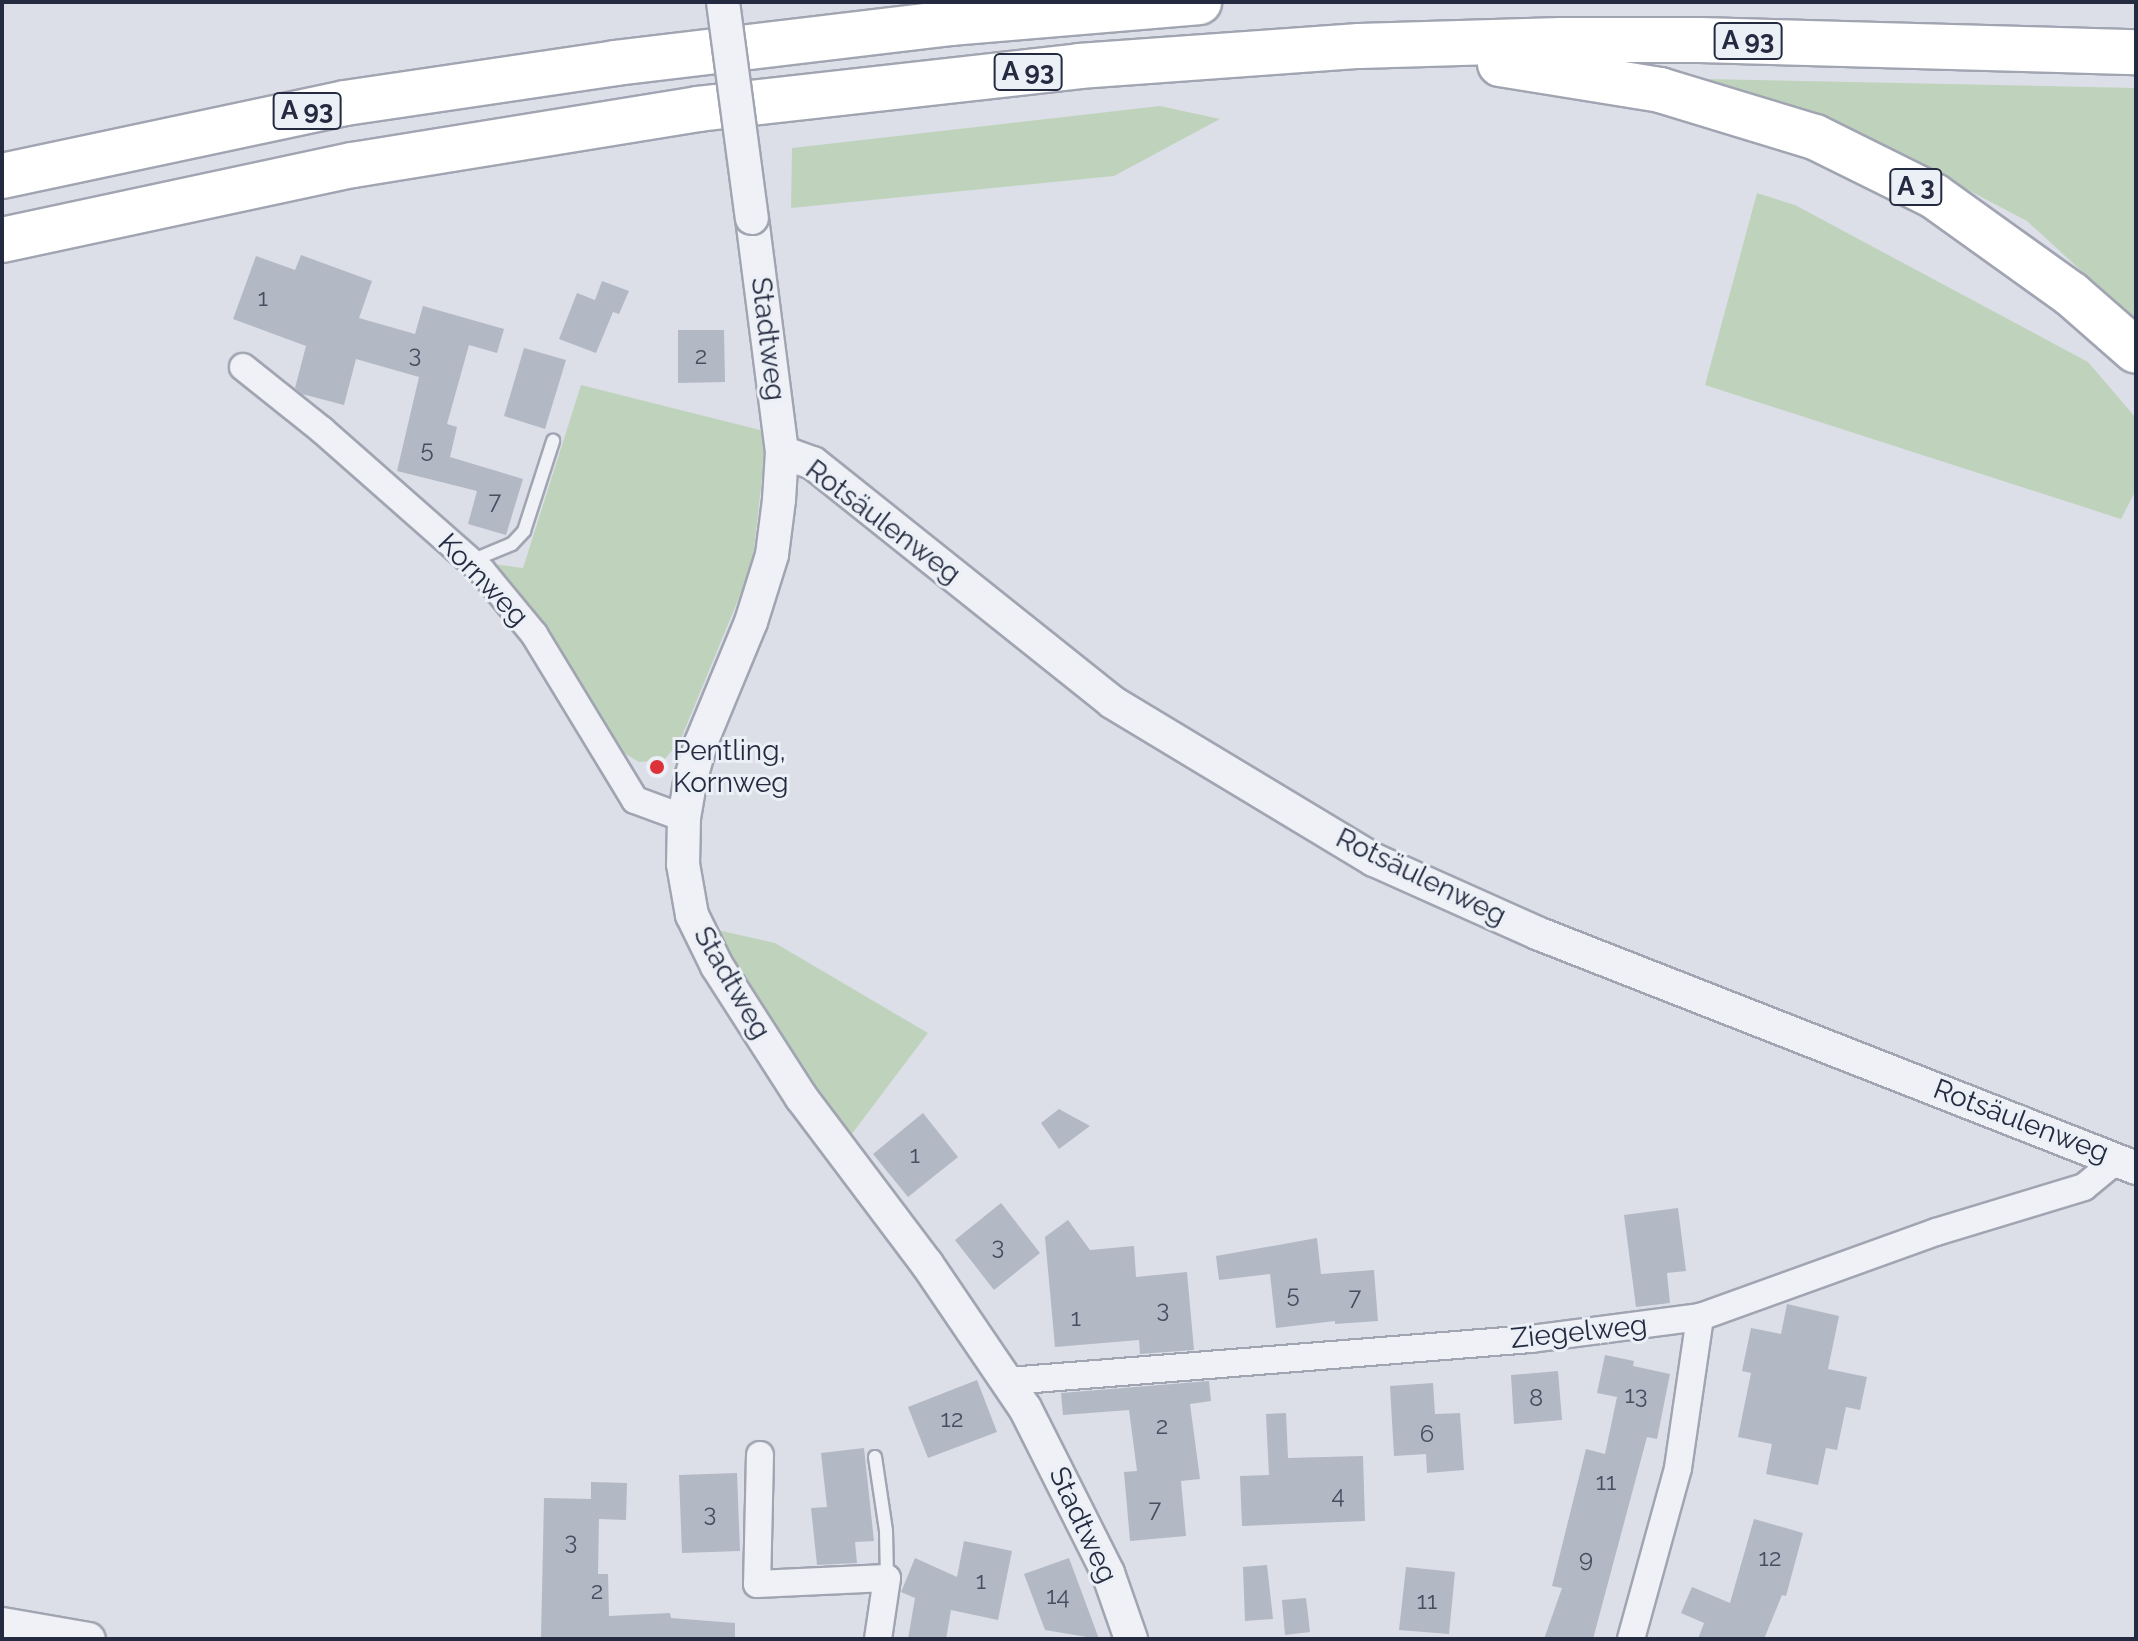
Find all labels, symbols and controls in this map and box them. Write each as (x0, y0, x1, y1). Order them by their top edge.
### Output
road number: A 93 (1712, 19, 1784, 63)
road number: A 93 (992, 50, 1064, 94)
road number: A 93 (271, 89, 343, 133)
road number: A 3 (1888, 165, 1944, 209)
street label: Stadtweg (744, 275, 792, 403)
house number: 1 (258, 284, 268, 312)
house number: 3 (409, 340, 421, 368)
house number: 2 (695, 342, 707, 370)
house number: 5 (420, 435, 434, 463)
street label: Rotsäulenweg (799, 453, 967, 591)
house number: 7 (489, 487, 501, 515)
street label: Kornweg (431, 527, 535, 633)
place label: Pentling, Kornweg (673, 734, 789, 800)
marker: Pentling, Kornweg (648, 758, 666, 776)
street label: Rotsäulenweg (1330, 821, 1512, 933)
street label: Stadtweg (686, 921, 778, 1045)
street label: Rotsäulenweg (1929, 1072, 2113, 1170)
house number: 1 (910, 1141, 920, 1169)
house number: 3 (992, 1232, 1004, 1260)
house number: 5 (1286, 1280, 1300, 1308)
house number: 7 (1349, 1283, 1361, 1311)
house number: 3 (1157, 1295, 1169, 1323)
house number: 1 (1071, 1304, 1081, 1332)
street label: Ziegelweg (1509, 1308, 1649, 1356)
house number: 13 (1624, 1381, 1648, 1409)
house number: 8 (1529, 1384, 1543, 1412)
house number: 12 (941, 1405, 963, 1433)
house number: 2 (1156, 1412, 1168, 1440)
house number: 6 (1420, 1420, 1434, 1448)
street label: Stadtweg (1042, 1462, 1124, 1588)
house number: 11 (1596, 1468, 1616, 1496)
house number: 4 (1331, 1481, 1345, 1509)
house number: 7 (1149, 1495, 1161, 1523)
house number: 3 (704, 1499, 716, 1527)
house number: 3 (565, 1527, 577, 1555)
house number: 12 (1759, 1544, 1781, 1572)
house number: 9 (1579, 1545, 1593, 1573)
house number: 1 (976, 1567, 986, 1595)
house number: 2 (591, 1577, 603, 1605)
house number: 14 (1046, 1582, 1070, 1610)
house number: 11 (1417, 1587, 1437, 1615)

